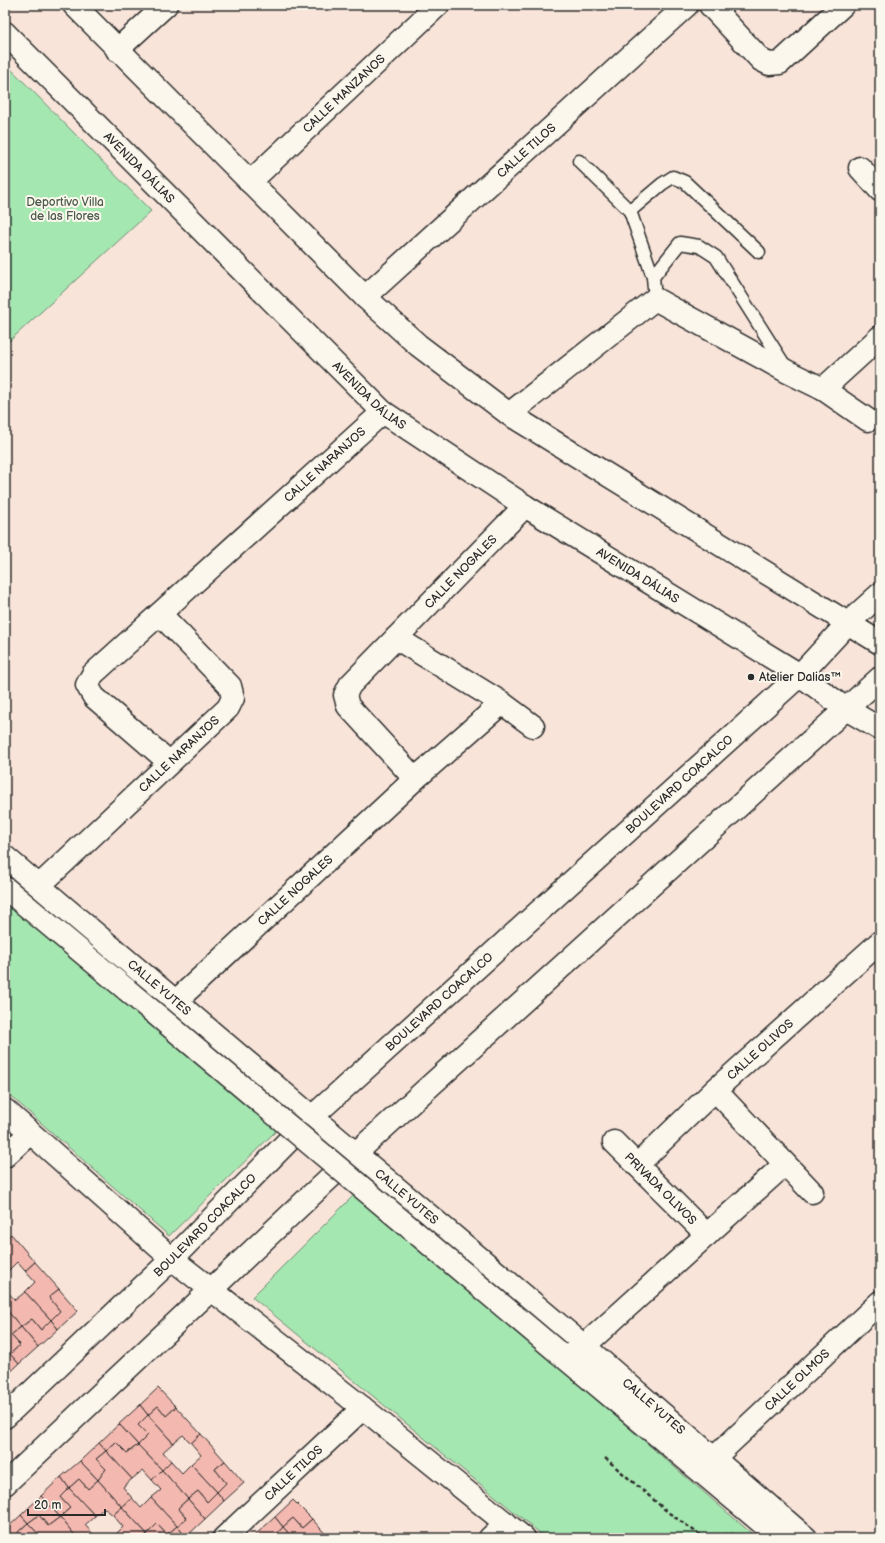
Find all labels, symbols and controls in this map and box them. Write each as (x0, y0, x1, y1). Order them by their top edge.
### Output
street label: CALLE MANZANOS (300, 51, 388, 136)
street label: CALLE TILOS (494, 120, 559, 181)
street label: AVENIDA DÁLIAS (101, 129, 178, 206)
park label: Deportivo Villa de las Flores (26, 195, 104, 224)
street label: AVENIDA DÁLIAS (329, 358, 409, 433)
street label: CALLE NARANJOS (281, 424, 369, 505)
street label: CALLE NOGALES (421, 532, 500, 612)
street label: AVENIDA DÁLIAS (594, 544, 682, 606)
place label: Atelier Dalias™ (759, 670, 841, 685)
marker: Atelier Dalias™ (746, 672, 756, 682)
street label: CALLE NARANJOS (136, 713, 222, 795)
street label: BOULEVARD COACALCO (623, 732, 736, 837)
street label: CALLE NOGALES (254, 852, 336, 929)
street label: BOULEVARD COACALCO (382, 949, 496, 1054)
street label: CALLE YUTES (124, 957, 194, 1019)
street label: CALLE OLIVOS (724, 1016, 797, 1083)
street label: PRIVADA OLIVOS (621, 1149, 700, 1228)
street label: CALLE YUTES (372, 1166, 441, 1228)
street label: BOULEVARD COACALCO (150, 1170, 260, 1280)
street label: CALLE OLMOS (761, 1346, 833, 1414)
street label: CALLE YUTES (619, 1375, 688, 1438)
street label: CALLE TILOS (261, 1442, 326, 1504)
scale bar (28, 1491, 105, 1517)
text: 20 m (34, 1498, 61, 1513)

